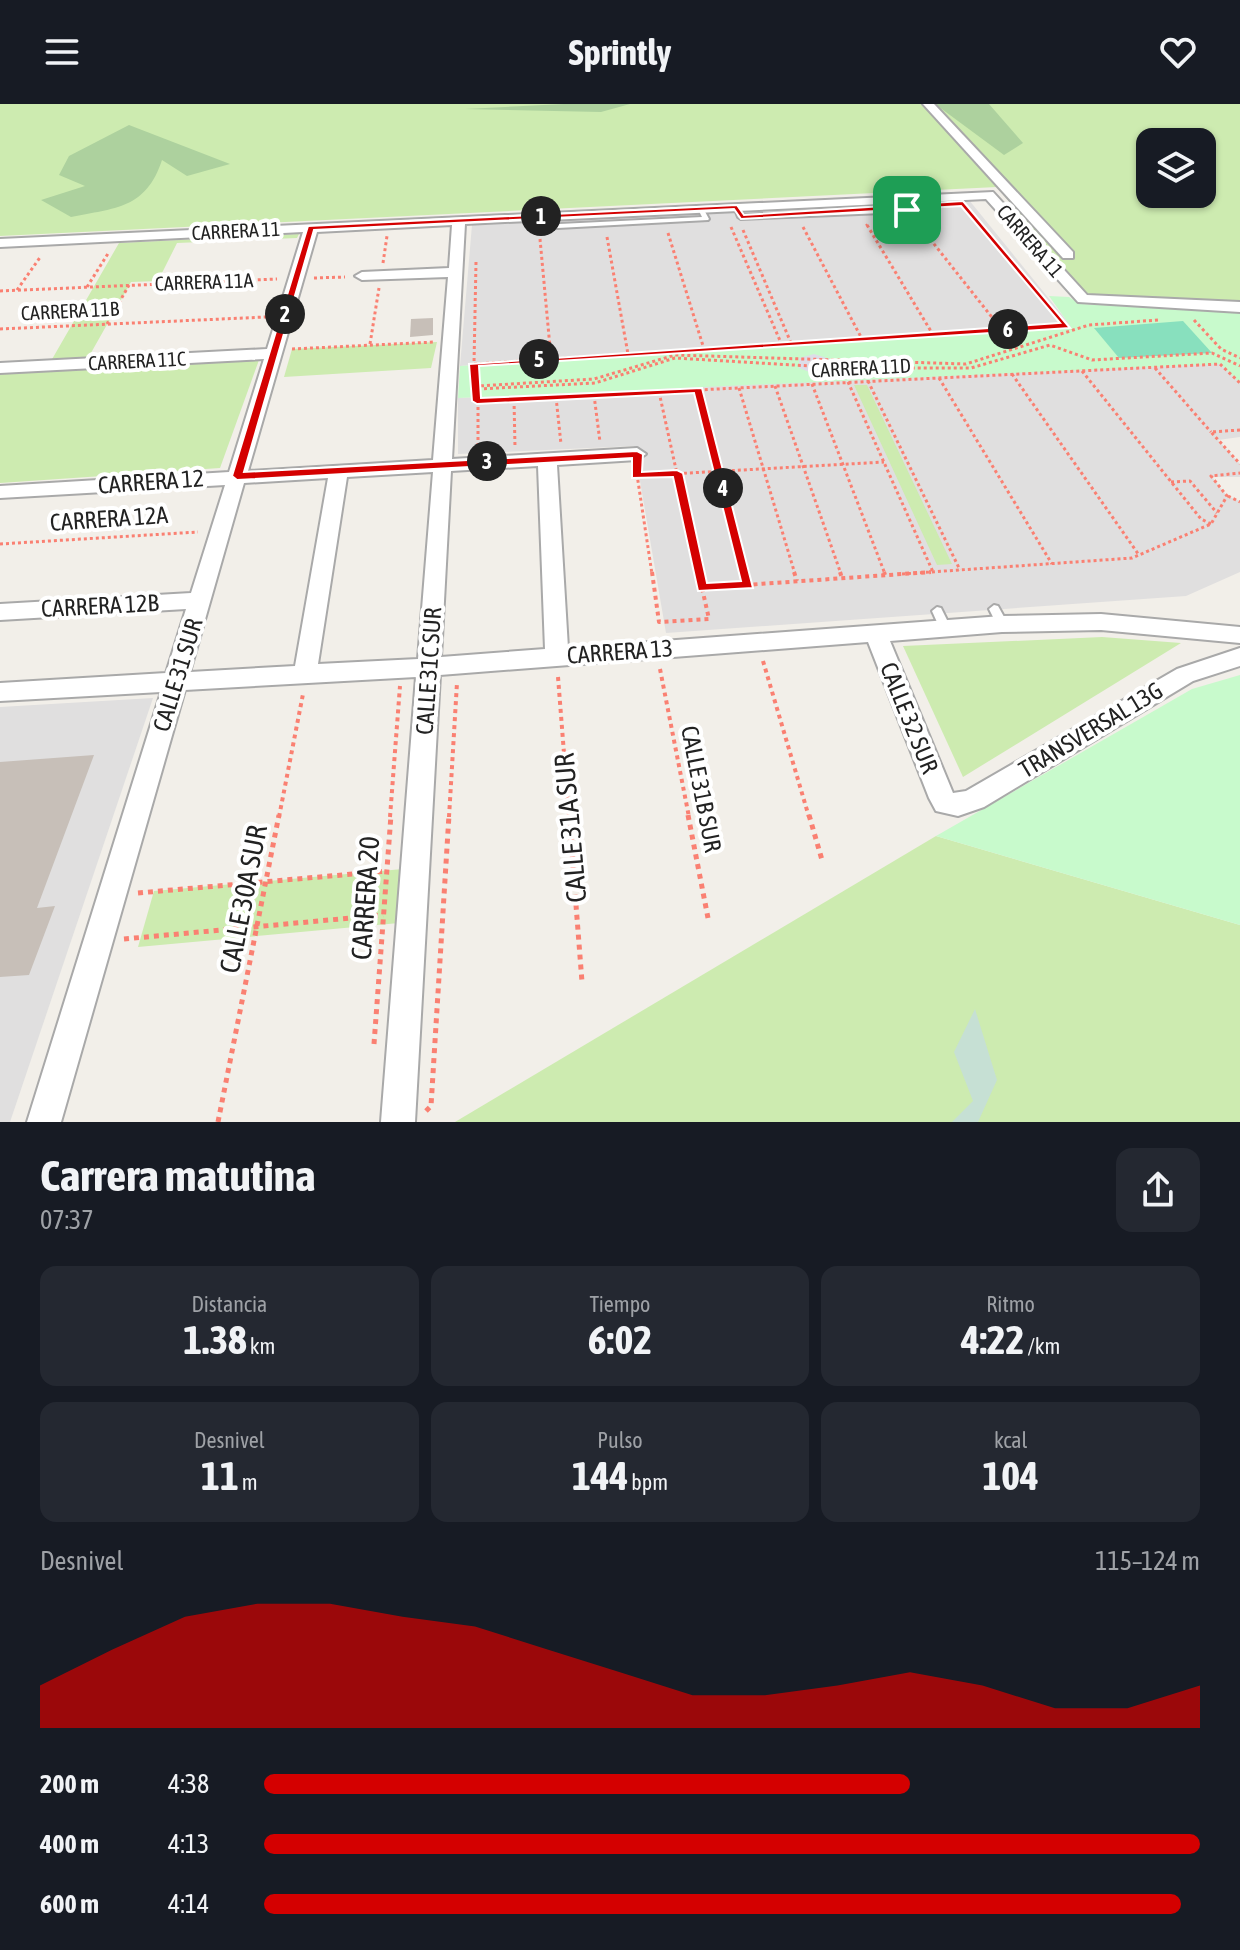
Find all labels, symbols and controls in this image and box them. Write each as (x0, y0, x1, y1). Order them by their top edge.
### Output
icon: menu (40, 30, 84, 74)
icon: heart (1156, 30, 1200, 74)
text: Sprintly (569, 31, 671, 73)
map controls (1136, 128, 1216, 208)
button: layers (1136, 128, 1216, 208)
pin (873, 176, 941, 244)
icon: arrive (885, 188, 929, 232)
pin: 1 (521, 196, 561, 236)
street label: CARRERA 11 (993, 200, 1068, 282)
text: 1 (536, 203, 546, 229)
street label: CARRERA 11 (191, 217, 281, 244)
street label: CARRERA 11A (154, 268, 254, 295)
pin: 2 (265, 294, 305, 334)
street label: CARRERA 11B (20, 296, 120, 325)
text: 2 (280, 301, 290, 327)
pin: 6 (988, 309, 1028, 349)
text: 6 (1003, 316, 1013, 342)
pin: 5 (519, 339, 559, 379)
street label: CARRERA 11C (88, 346, 186, 375)
text: 5 (534, 346, 544, 372)
street label: CARRERA 11D (811, 353, 911, 382)
pin: 3 (467, 441, 507, 481)
text: 3 (482, 448, 492, 474)
street label: CARRERA 12 (97, 464, 205, 499)
pin: 4 (703, 468, 743, 508)
text: 4 (718, 475, 728, 501)
street label: CARRERA 12A (49, 501, 169, 536)
street label: CARRERA 12B (40, 589, 160, 622)
street label: CALLE 31C SUR (411, 606, 446, 736)
street label: CALLE 31 SUR (148, 615, 207, 735)
street label: CARRERA 13 (566, 634, 674, 669)
street label: CALLE 32 SUR (875, 659, 944, 777)
street label: TRANSVERSAL 13G (1014, 676, 1167, 783)
street label: CALLE 31B SUR (676, 723, 727, 854)
street label: CALLE 31A SUR (548, 752, 592, 904)
street label: CALLE 30A SUR (213, 822, 273, 976)
street label: CARRERA 20 (345, 835, 385, 961)
button: share (1116, 1148, 1200, 1232)
text: Carrera matutina (40, 1150, 315, 1200)
text: 07:37 (40, 1205, 94, 1235)
text: Distancia (191, 1291, 267, 1317)
text: Tiempo (590, 1291, 650, 1317)
text: Ritmo (986, 1291, 1035, 1317)
text: 1.38 (183, 1317, 247, 1362)
text: 6:02 (588, 1317, 652, 1362)
text: 4:22 (961, 1317, 1024, 1362)
text: km (247, 1333, 275, 1359)
text: /km (1024, 1333, 1060, 1359)
text: Desnivel (194, 1427, 265, 1453)
text: Pulso (597, 1427, 643, 1453)
text: kcal (994, 1427, 1027, 1453)
text: 11 (201, 1453, 239, 1498)
text: 144 (572, 1453, 628, 1498)
text: 104 (982, 1453, 1039, 1498)
text: m (239, 1469, 258, 1495)
text: bpm (628, 1469, 668, 1495)
text: Desnivel (40, 1546, 123, 1576)
text: 115–124 m (1095, 1546, 1200, 1576)
text: 200 m (40, 1769, 99, 1799)
text: 4:38 (168, 1769, 209, 1799)
text: 400 m (40, 1829, 99, 1859)
text: 4:13 (168, 1829, 209, 1859)
text: 600 m (40, 1889, 99, 1919)
text: 4:14 (168, 1889, 209, 1919)

